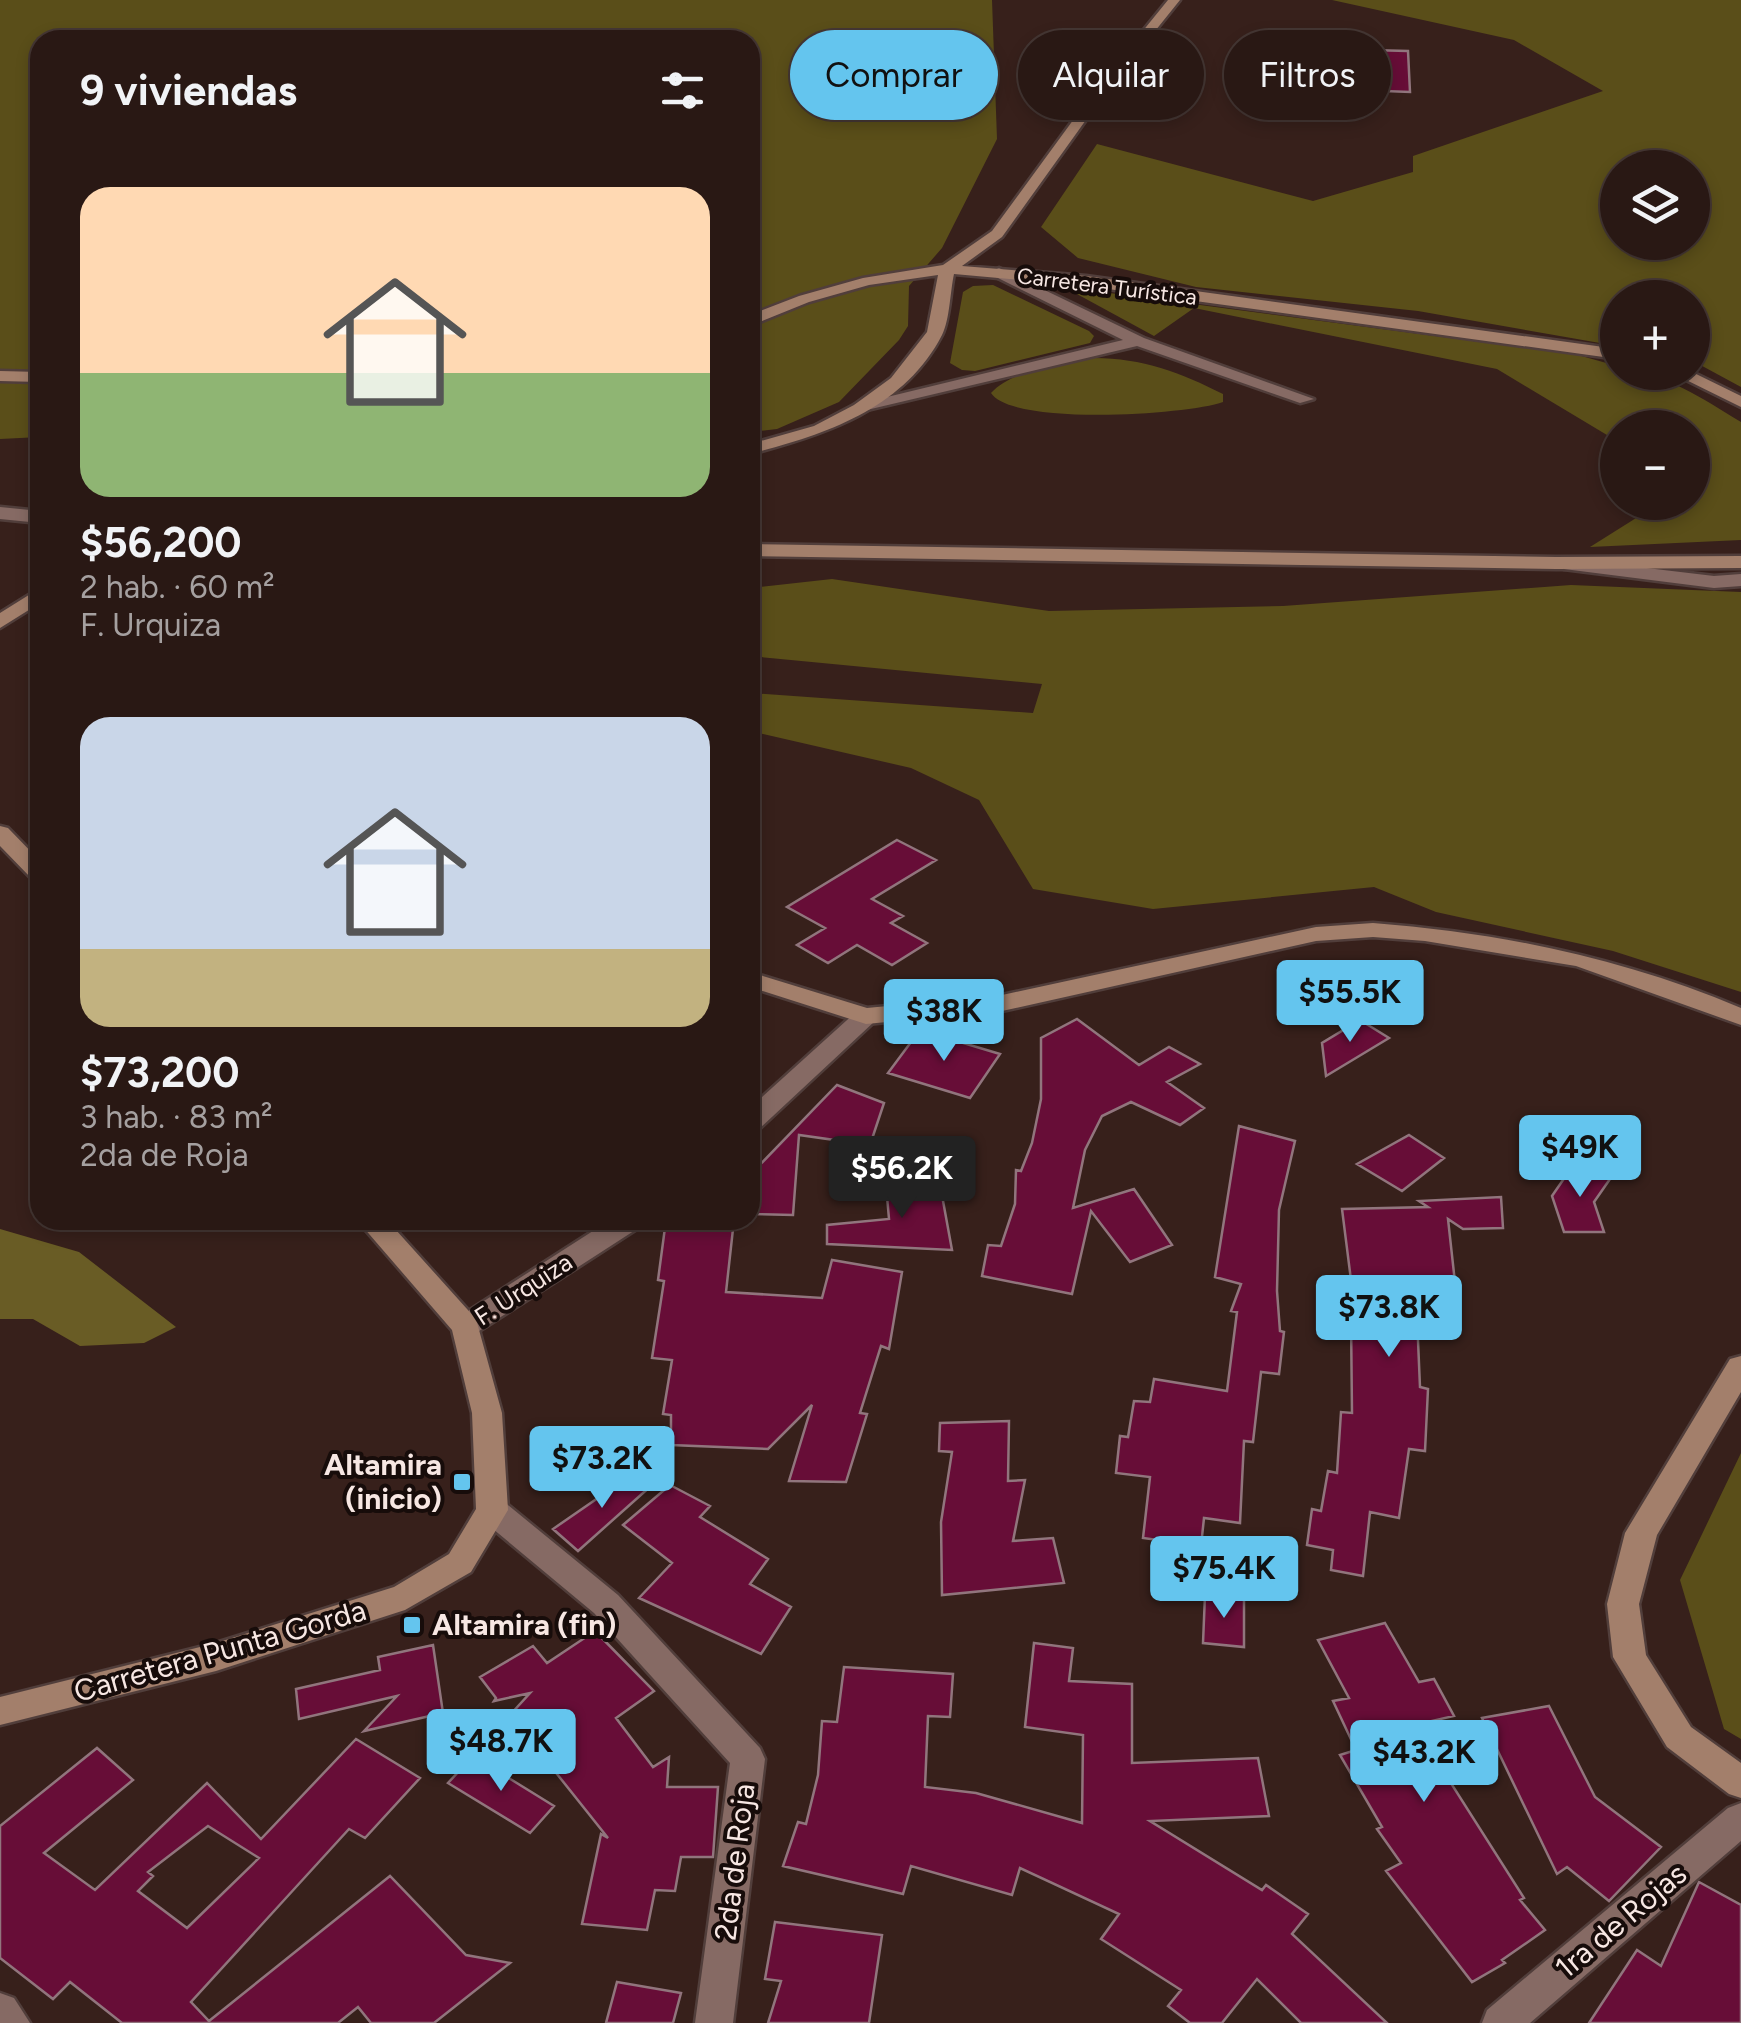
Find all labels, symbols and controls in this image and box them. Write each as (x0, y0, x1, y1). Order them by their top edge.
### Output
chip: Comprar (790, 30, 998, 120)
chip: Alquilar (1018, 30, 1204, 120)
chip: Filtros (1224, 30, 1391, 120)
icon: filters (655, 63, 710, 118)
text: 9 viviendas (80, 65, 297, 116)
map controls (1600, 150, 1710, 520)
button: layers (1600, 150, 1710, 260)
icon: home (305, 252, 485, 432)
street label: Carretera Turística (1015, 262, 1198, 311)
button: + (1600, 280, 1710, 390)
button: − (1600, 410, 1710, 520)
text: $56,200 (80, 517, 242, 568)
text: 2 hab. · 60 m² (80, 568, 275, 606)
text: F. Urquiza (80, 606, 221, 644)
icon: home (305, 782, 485, 962)
pin: $55.5K (1269, 960, 1431, 1045)
text: $55.5K (1299, 973, 1401, 1011)
pin: $38K (885, 979, 1003, 1064)
text: $38K (906, 992, 982, 1030)
text: $73,200 (80, 1047, 240, 1098)
text: 3 hab. · 83 m² (80, 1098, 273, 1136)
pin: $49K (1521, 1115, 1639, 1200)
text: $49K (1541, 1128, 1619, 1166)
text: 2da de Roja (80, 1136, 249, 1174)
pin: $56.2K (821, 1136, 983, 1221)
text: $56.2K (851, 1149, 953, 1187)
street label: F. Urquiza (469, 1246, 577, 1332)
pin: $73.8K (1308, 1275, 1470, 1360)
text: $73.8K (1338, 1288, 1440, 1326)
pin: $73.2K (521, 1426, 683, 1511)
text: $73.2K (551, 1439, 653, 1477)
place label: Altamira (inicio) (324, 1446, 442, 1517)
marker: Altamira (inicio) (451, 1471, 473, 1493)
pin: $75.4K (1143, 1536, 1305, 1621)
text: $75.4K (1172, 1549, 1276, 1587)
street label: Carretera Punta Gorda (70, 1591, 370, 1710)
place label: Altamira (fin) (432, 1606, 617, 1643)
marker: Altamira (fin) (401, 1614, 423, 1636)
pin: $48.7K (420, 1709, 582, 1794)
pin: $43.2K (1343, 1720, 1505, 1805)
text: $48.7K (449, 1722, 553, 1760)
text: $43.2K (1372, 1733, 1476, 1771)
street label: 2da de Roja (707, 1781, 762, 1943)
street label: 1ra de Rojas (1547, 1855, 1694, 1986)

